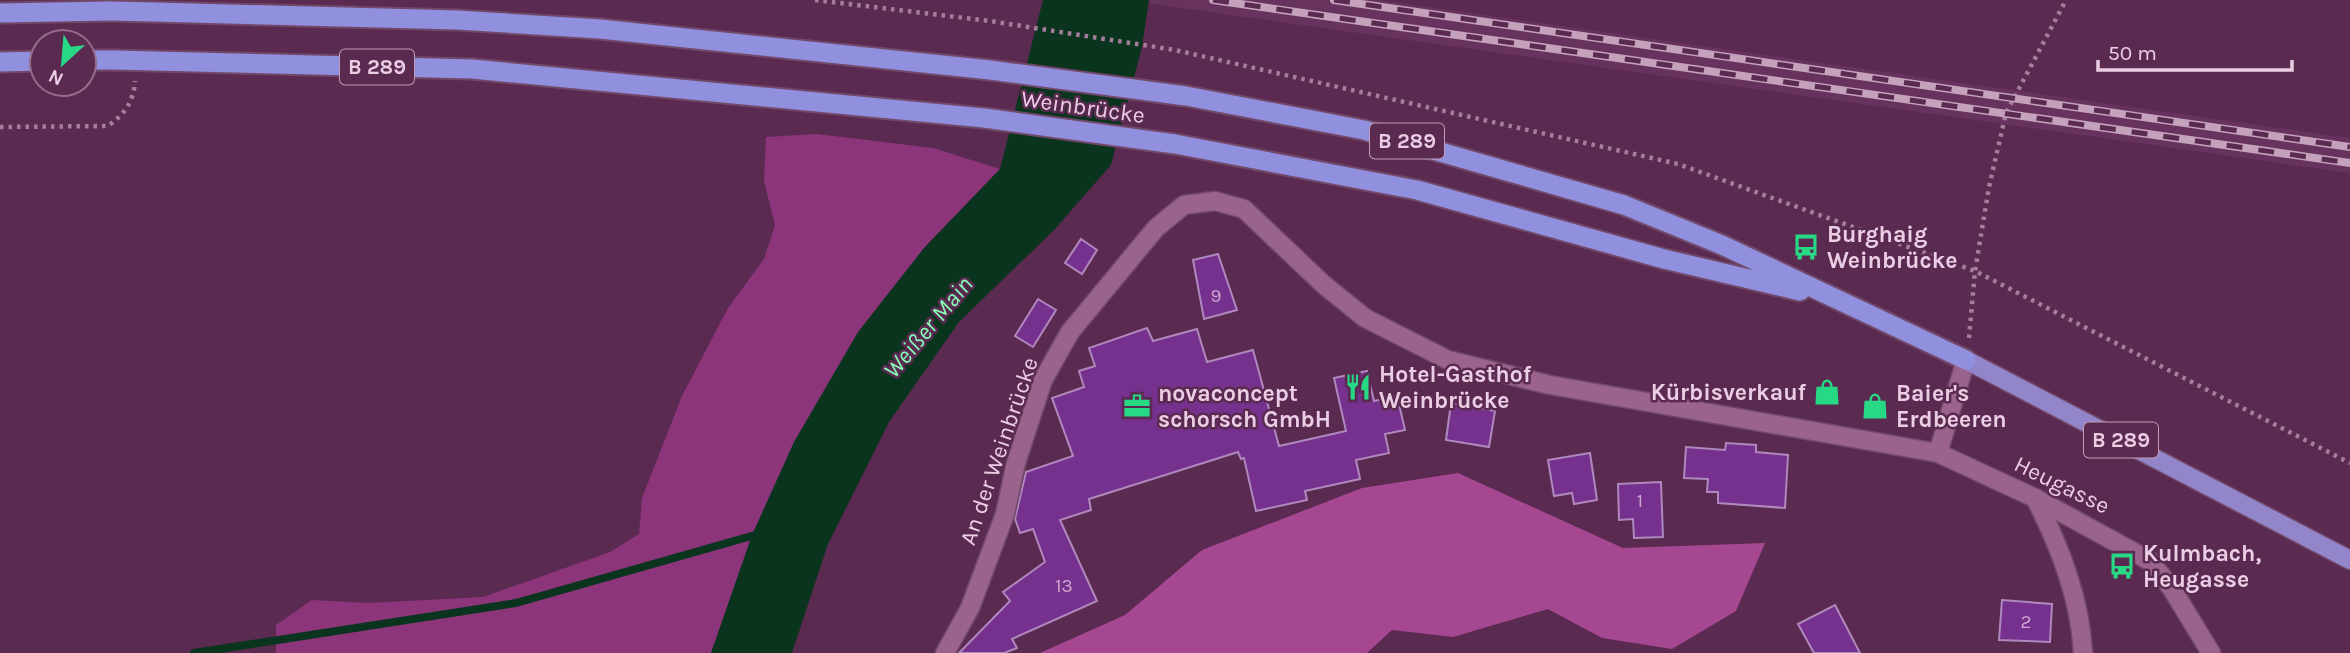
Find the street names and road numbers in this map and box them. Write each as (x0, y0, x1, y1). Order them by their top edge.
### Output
road number: B 289 (340, 50, 414, 84)
street label: Weinbrücke (1019, 85, 1147, 129)
road number: B 289 (1370, 124, 1444, 158)
street label: An der Weinbrücke (954, 354, 1044, 548)
road number: B 289 (2084, 422, 2158, 458)
street label: Heugasse (2010, 450, 2114, 520)

